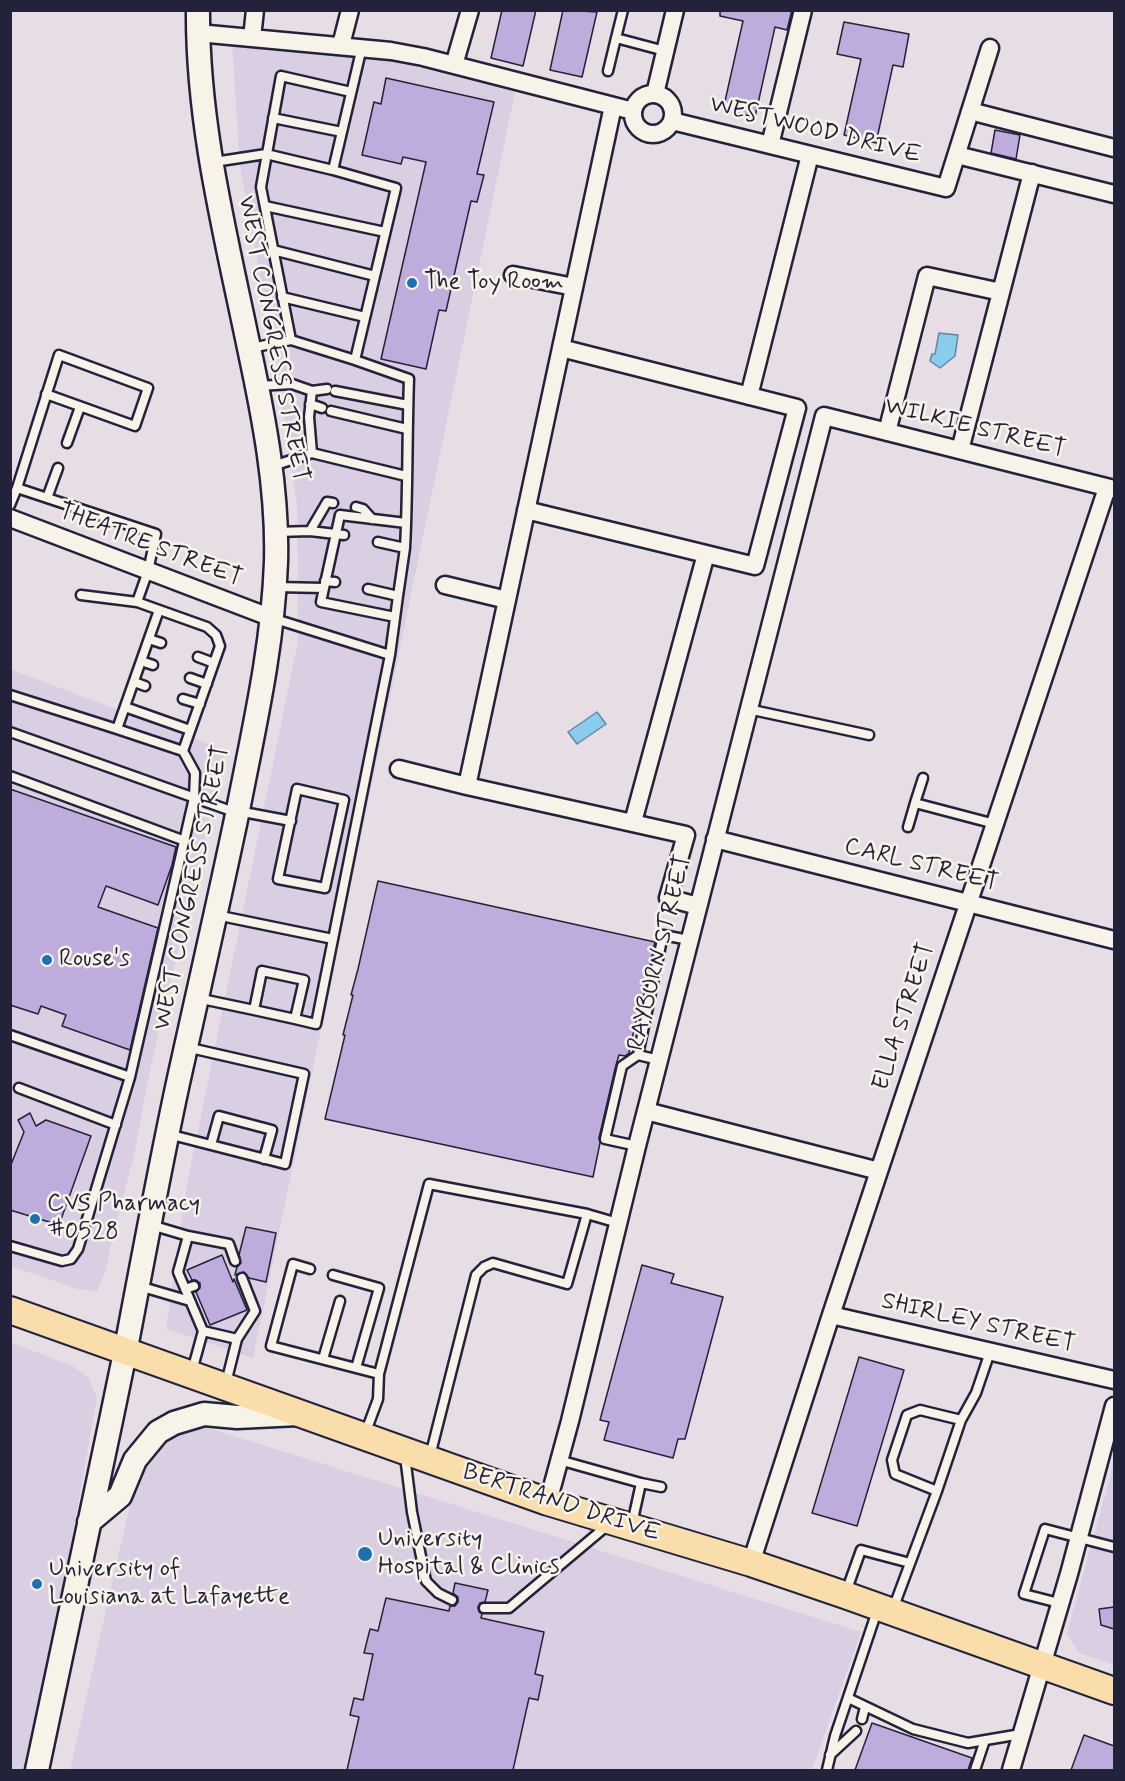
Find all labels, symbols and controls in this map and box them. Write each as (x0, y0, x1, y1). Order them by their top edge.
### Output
street label: WESTWOOD DRIVE (707, 91, 923, 171)
street label: WEST CONGRESS STREET (230, 194, 314, 484)
place label: The Toy Room (424, 269, 564, 297)
marker: The Toy Room (405, 276, 419, 290)
street label: WILKIE STREET (882, 393, 1068, 465)
street label: THEATRE STREET (54, 498, 246, 594)
street label: WEST CONGRESS STREET (149, 743, 237, 1033)
street label: CARL STREET (841, 833, 1001, 899)
street label: RAYBURN STREET (623, 852, 699, 1054)
street label: ELLA STREET (868, 940, 942, 1094)
place label: Rouse's (59, 946, 130, 974)
marker: Rouse's (40, 953, 54, 967)
place label: CVS Pharmacy #0528 (47, 1191, 200, 1247)
marker: CVS Pharmacy #0528 (28, 1212, 42, 1226)
street label: SHIRLEY STREET (878, 1288, 1078, 1360)
street label: BERTRAND DRIVE (459, 1458, 663, 1550)
place label: University Hospital & Clinics (378, 1526, 559, 1582)
marker: University Hospital & Clinics (356, 1545, 374, 1563)
place label: University of Louisiana at Lafayette (49, 1556, 290, 1612)
marker: University of Louisiana at Lafayette (30, 1577, 44, 1591)

